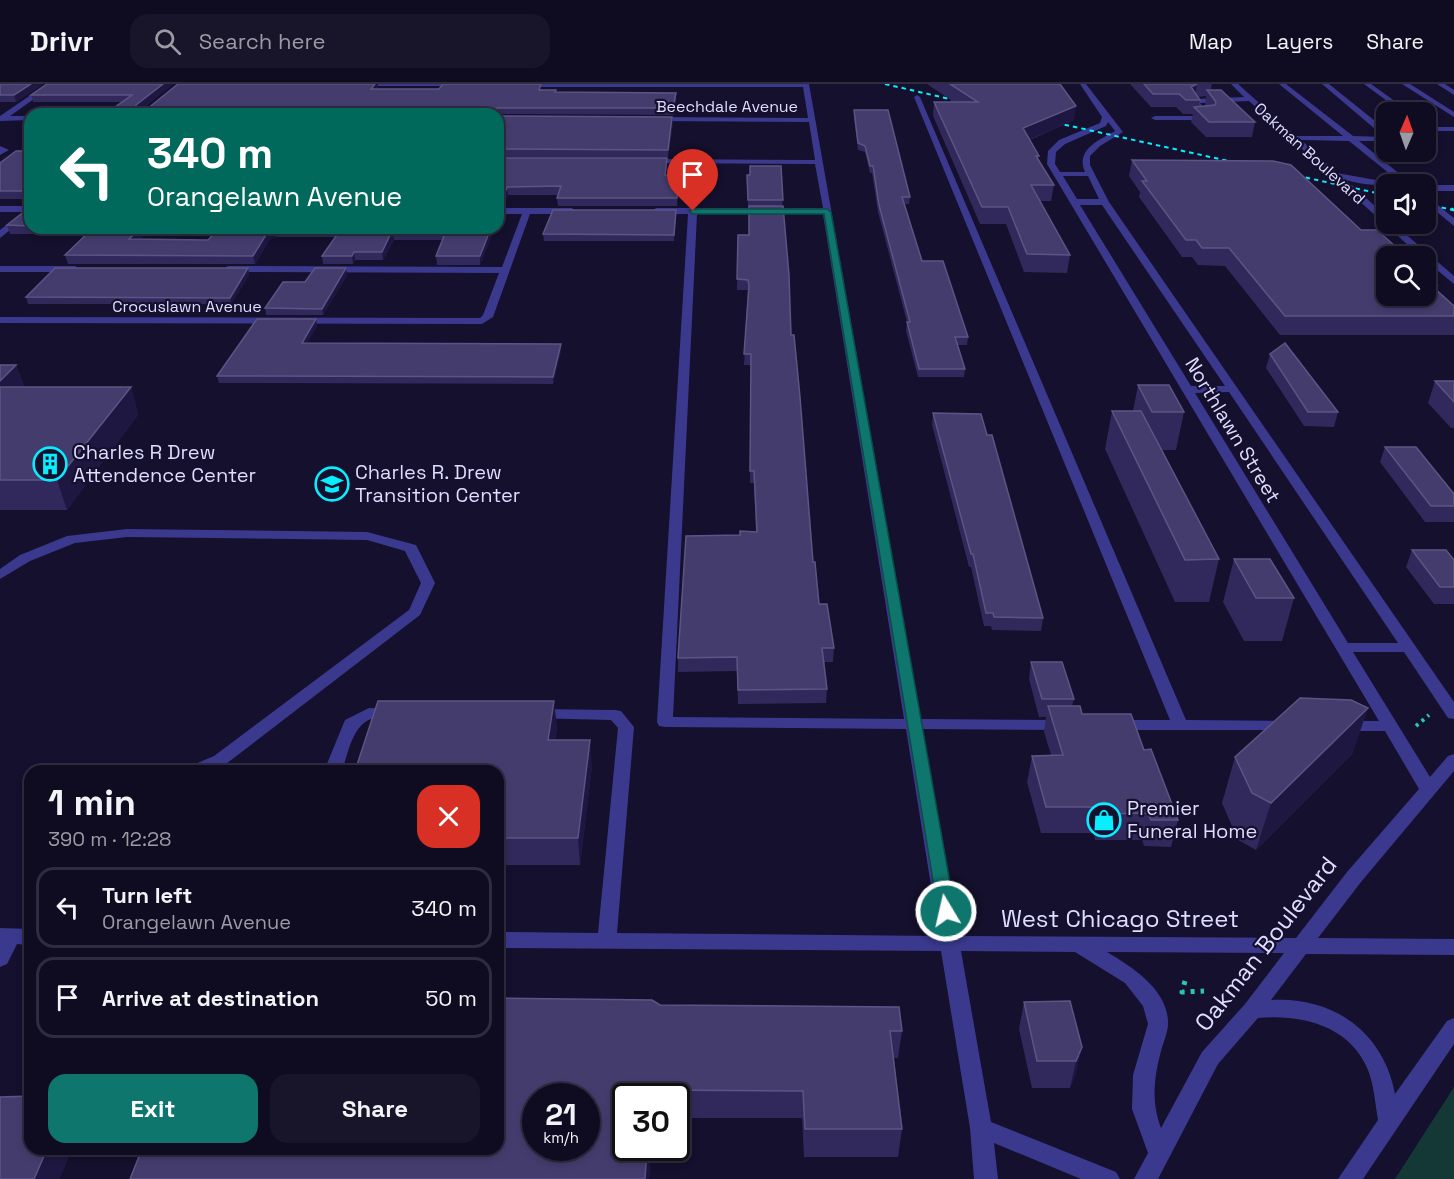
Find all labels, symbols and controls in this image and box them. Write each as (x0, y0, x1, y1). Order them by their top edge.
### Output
search box (130, 14, 550, 68)
text: Drivr (30, 23, 94, 59)
icon: search (151, 25, 184, 58)
text: Search here (199, 27, 325, 55)
text: Map (1189, 28, 1233, 55)
text: Layers (1266, 28, 1333, 55)
text: Share (1366, 28, 1424, 55)
street label: Beechdale Avenue (656, 96, 798, 117)
street label: Oakman Boulevard (1250, 98, 1370, 209)
north arrow (1376, 102, 1436, 162)
map controls (1376, 102, 1436, 306)
text: 340 m (147, 127, 273, 180)
icon: left (48, 132, 126, 210)
pin (667, 149, 718, 211)
icon: arrive (676, 158, 709, 191)
button: sound (1376, 174, 1436, 234)
text: Orangelawn Avenue (147, 179, 402, 214)
button: search (1376, 246, 1436, 306)
street label: Crocuslawn Avenue (112, 296, 262, 317)
street label: Northlawn Street (1179, 352, 1287, 508)
place label: Charles R Drew Attendence Center (73, 439, 256, 488)
building icon: Charles R Drew Attendence Center (32, 446, 68, 482)
place label: Charles R. Drew Transition Center (355, 459, 520, 508)
school or university icon: Charles R. Drew Transition Center (314, 466, 350, 502)
text: 1 min (48, 780, 136, 826)
button: close (417, 785, 480, 848)
place label: Premier Funeral Home (1127, 795, 1257, 844)
shop icon: Premier Funeral Home (1086, 802, 1122, 838)
text: 390 m · 12:28 (48, 826, 172, 852)
street label: Oakman Boulevard (1188, 850, 1344, 1037)
position arrow (914, 879, 978, 943)
text: Turn left (102, 881, 192, 909)
icon: left (51, 891, 84, 924)
text: 340 m (411, 894, 477, 922)
street label: West Chicago Street (1001, 903, 1239, 934)
text: Orangelawn Avenue (102, 909, 291, 935)
icon: arrive (51, 981, 84, 1014)
text: Arrive at destination (102, 984, 319, 1012)
text: 50 m (425, 984, 477, 1012)
button: Exit (48, 1074, 258, 1143)
button: Share (270, 1074, 480, 1143)
speed limit sign: 30 (612, 1083, 690, 1161)
text: 21 (545, 1095, 577, 1134)
text: km/h (543, 1128, 579, 1147)

